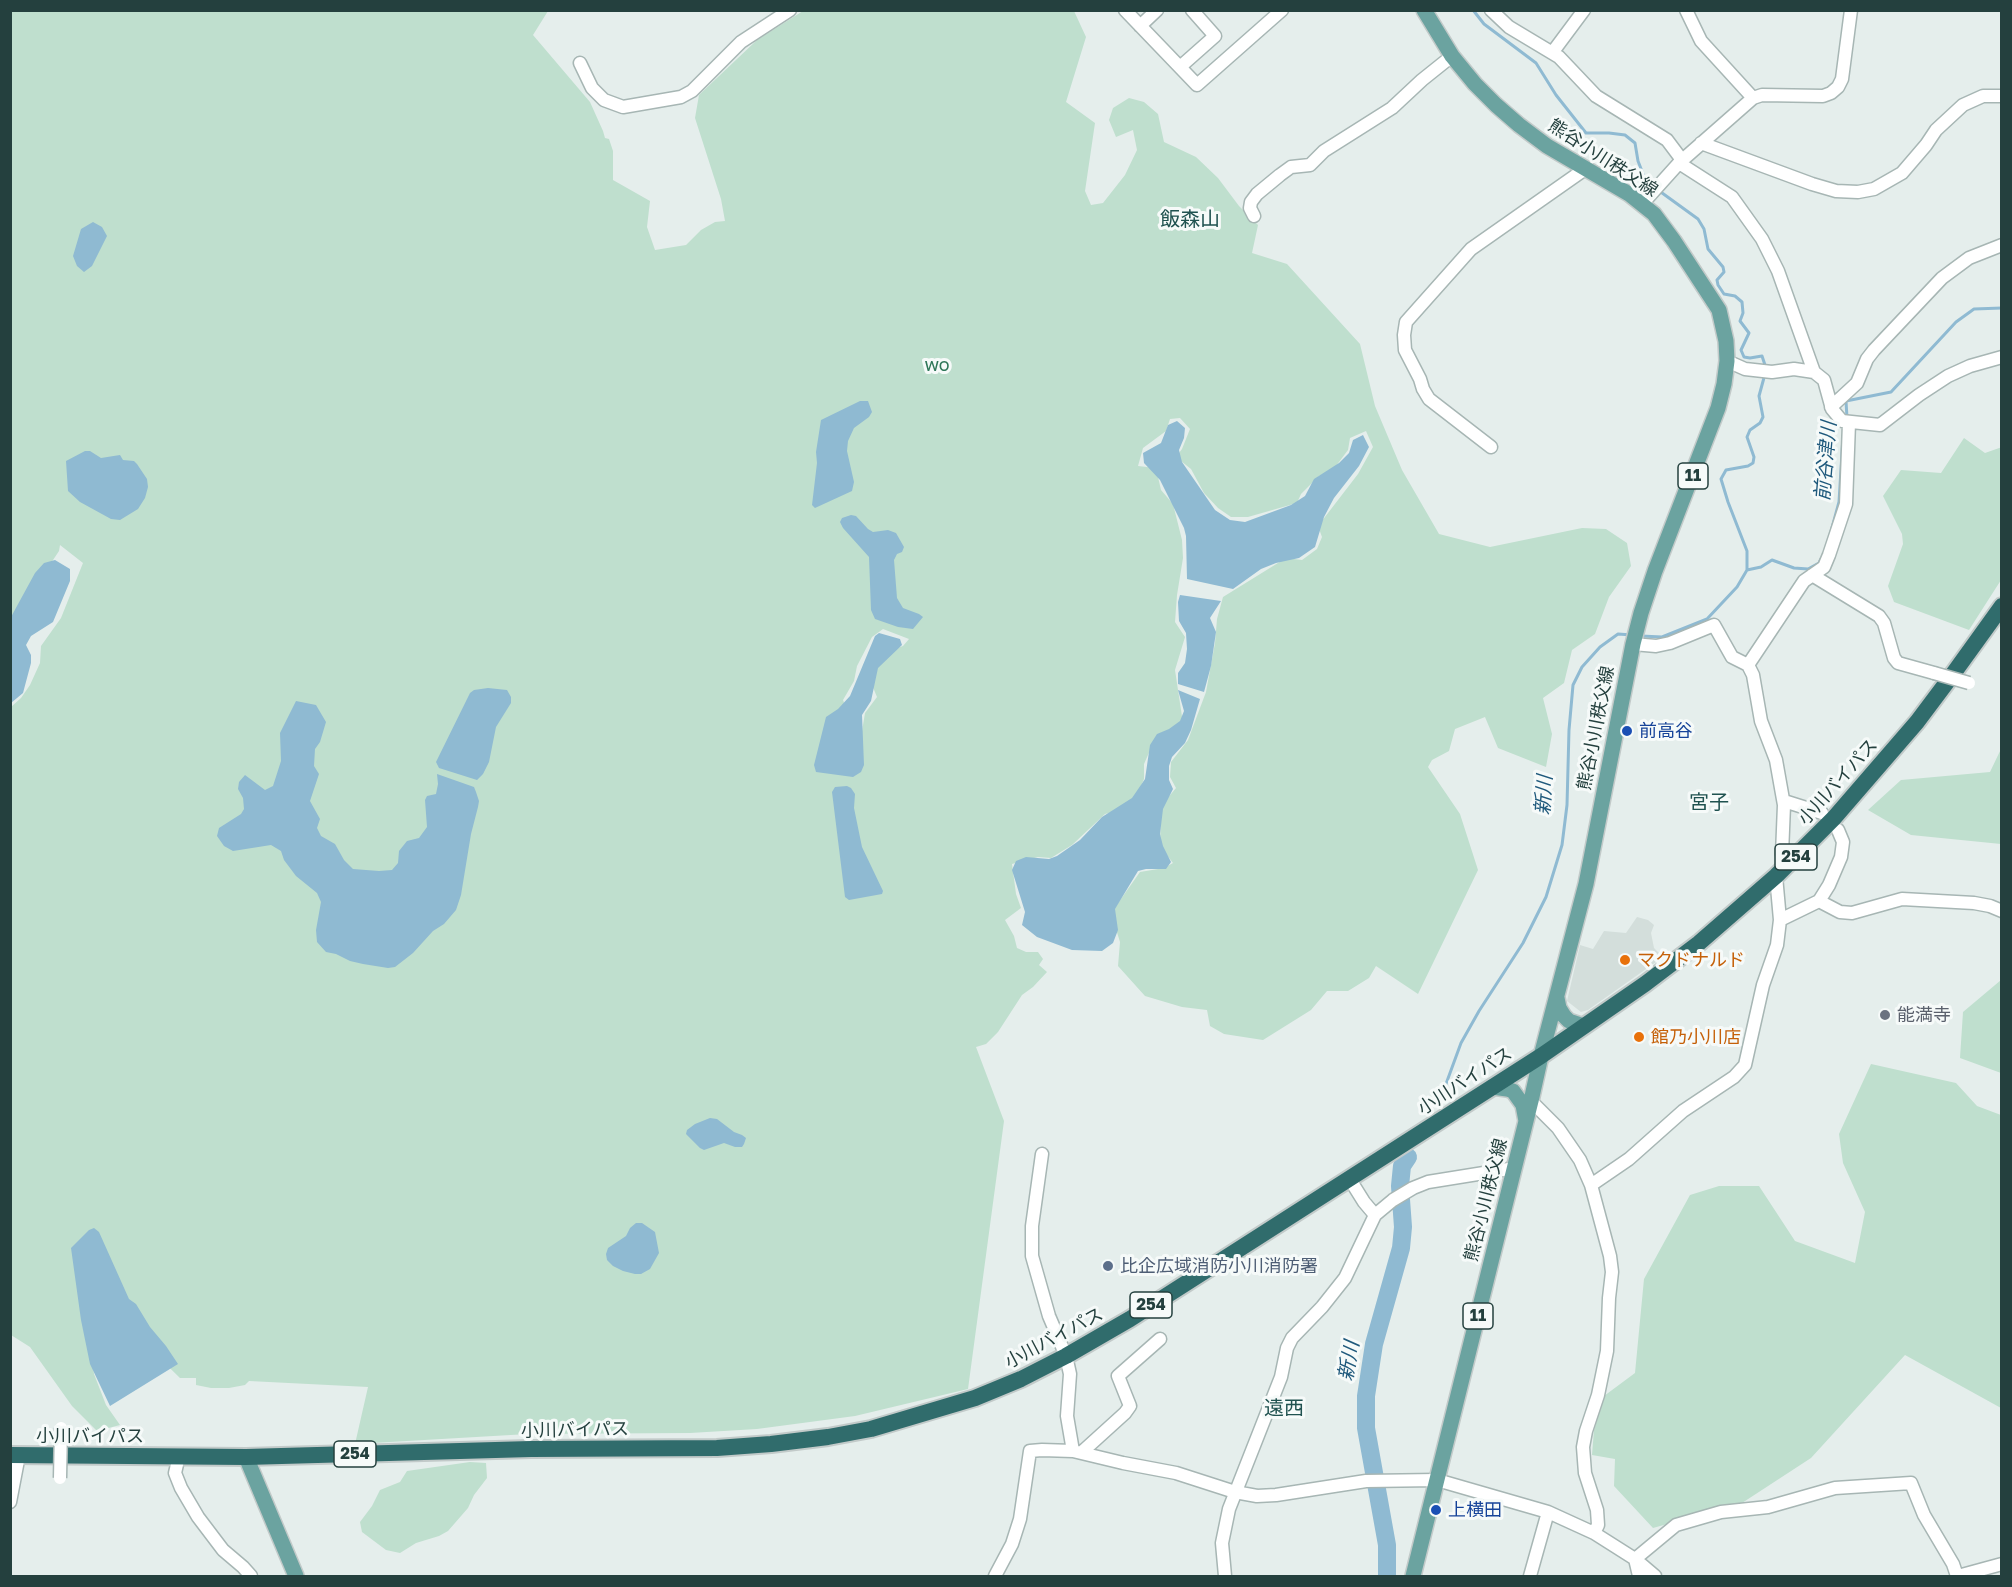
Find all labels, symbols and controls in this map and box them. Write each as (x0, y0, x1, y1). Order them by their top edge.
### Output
street label: 熊谷小川秩父線 (1544, 115, 1662, 201)
district label: 飯森山 (1160, 208, 1220, 232)
park label: wo (924, 354, 950, 376)
water label: 前谷津川 (1811, 420, 1841, 502)
road number: 11 (1678, 463, 1708, 489)
street label: 熊谷小川秩父線 (1573, 664, 1619, 792)
place label: 前高谷 (1639, 720, 1693, 742)
marker: 前高谷 (1620, 724, 1634, 738)
street label: 小川バイパス (1794, 735, 1882, 829)
water label: 新川 (1531, 774, 1557, 816)
district label: 宮子 (1689, 791, 1729, 815)
road number: 254 (1775, 844, 1817, 870)
place label: マクドナルド (1637, 949, 1745, 971)
marker: マクドナルド (1618, 953, 1632, 967)
place label: 能満寺 (1897, 1004, 1951, 1026)
marker: 能満寺 (1878, 1008, 1892, 1022)
place label: 館乃小川店 (1651, 1026, 1741, 1048)
marker: 館乃小川店 (1632, 1030, 1646, 1044)
street label: 小川バイパス (1414, 1043, 1516, 1119)
street label: 熊谷小川秩父線 (1460, 1136, 1512, 1264)
place label: 比企広域消防小川消防署 (1120, 1255, 1318, 1277)
marker: 比企広域消防小川消防署 (1101, 1259, 1115, 1273)
road number: 254 (1130, 1292, 1172, 1318)
street label: 小川バイパス (1001, 1303, 1107, 1373)
road number: 11 (1463, 1303, 1493, 1329)
water label: 新川 (1334, 1339, 1364, 1383)
district label: 遠西 (1264, 1397, 1304, 1421)
street label: 小川バイパス (521, 1418, 629, 1442)
street label: 小川バイパス (36, 1425, 144, 1447)
road number: 254 (334, 1441, 376, 1467)
place label: 上横田 (1448, 1499, 1502, 1521)
marker: 上横田 (1429, 1503, 1443, 1517)

